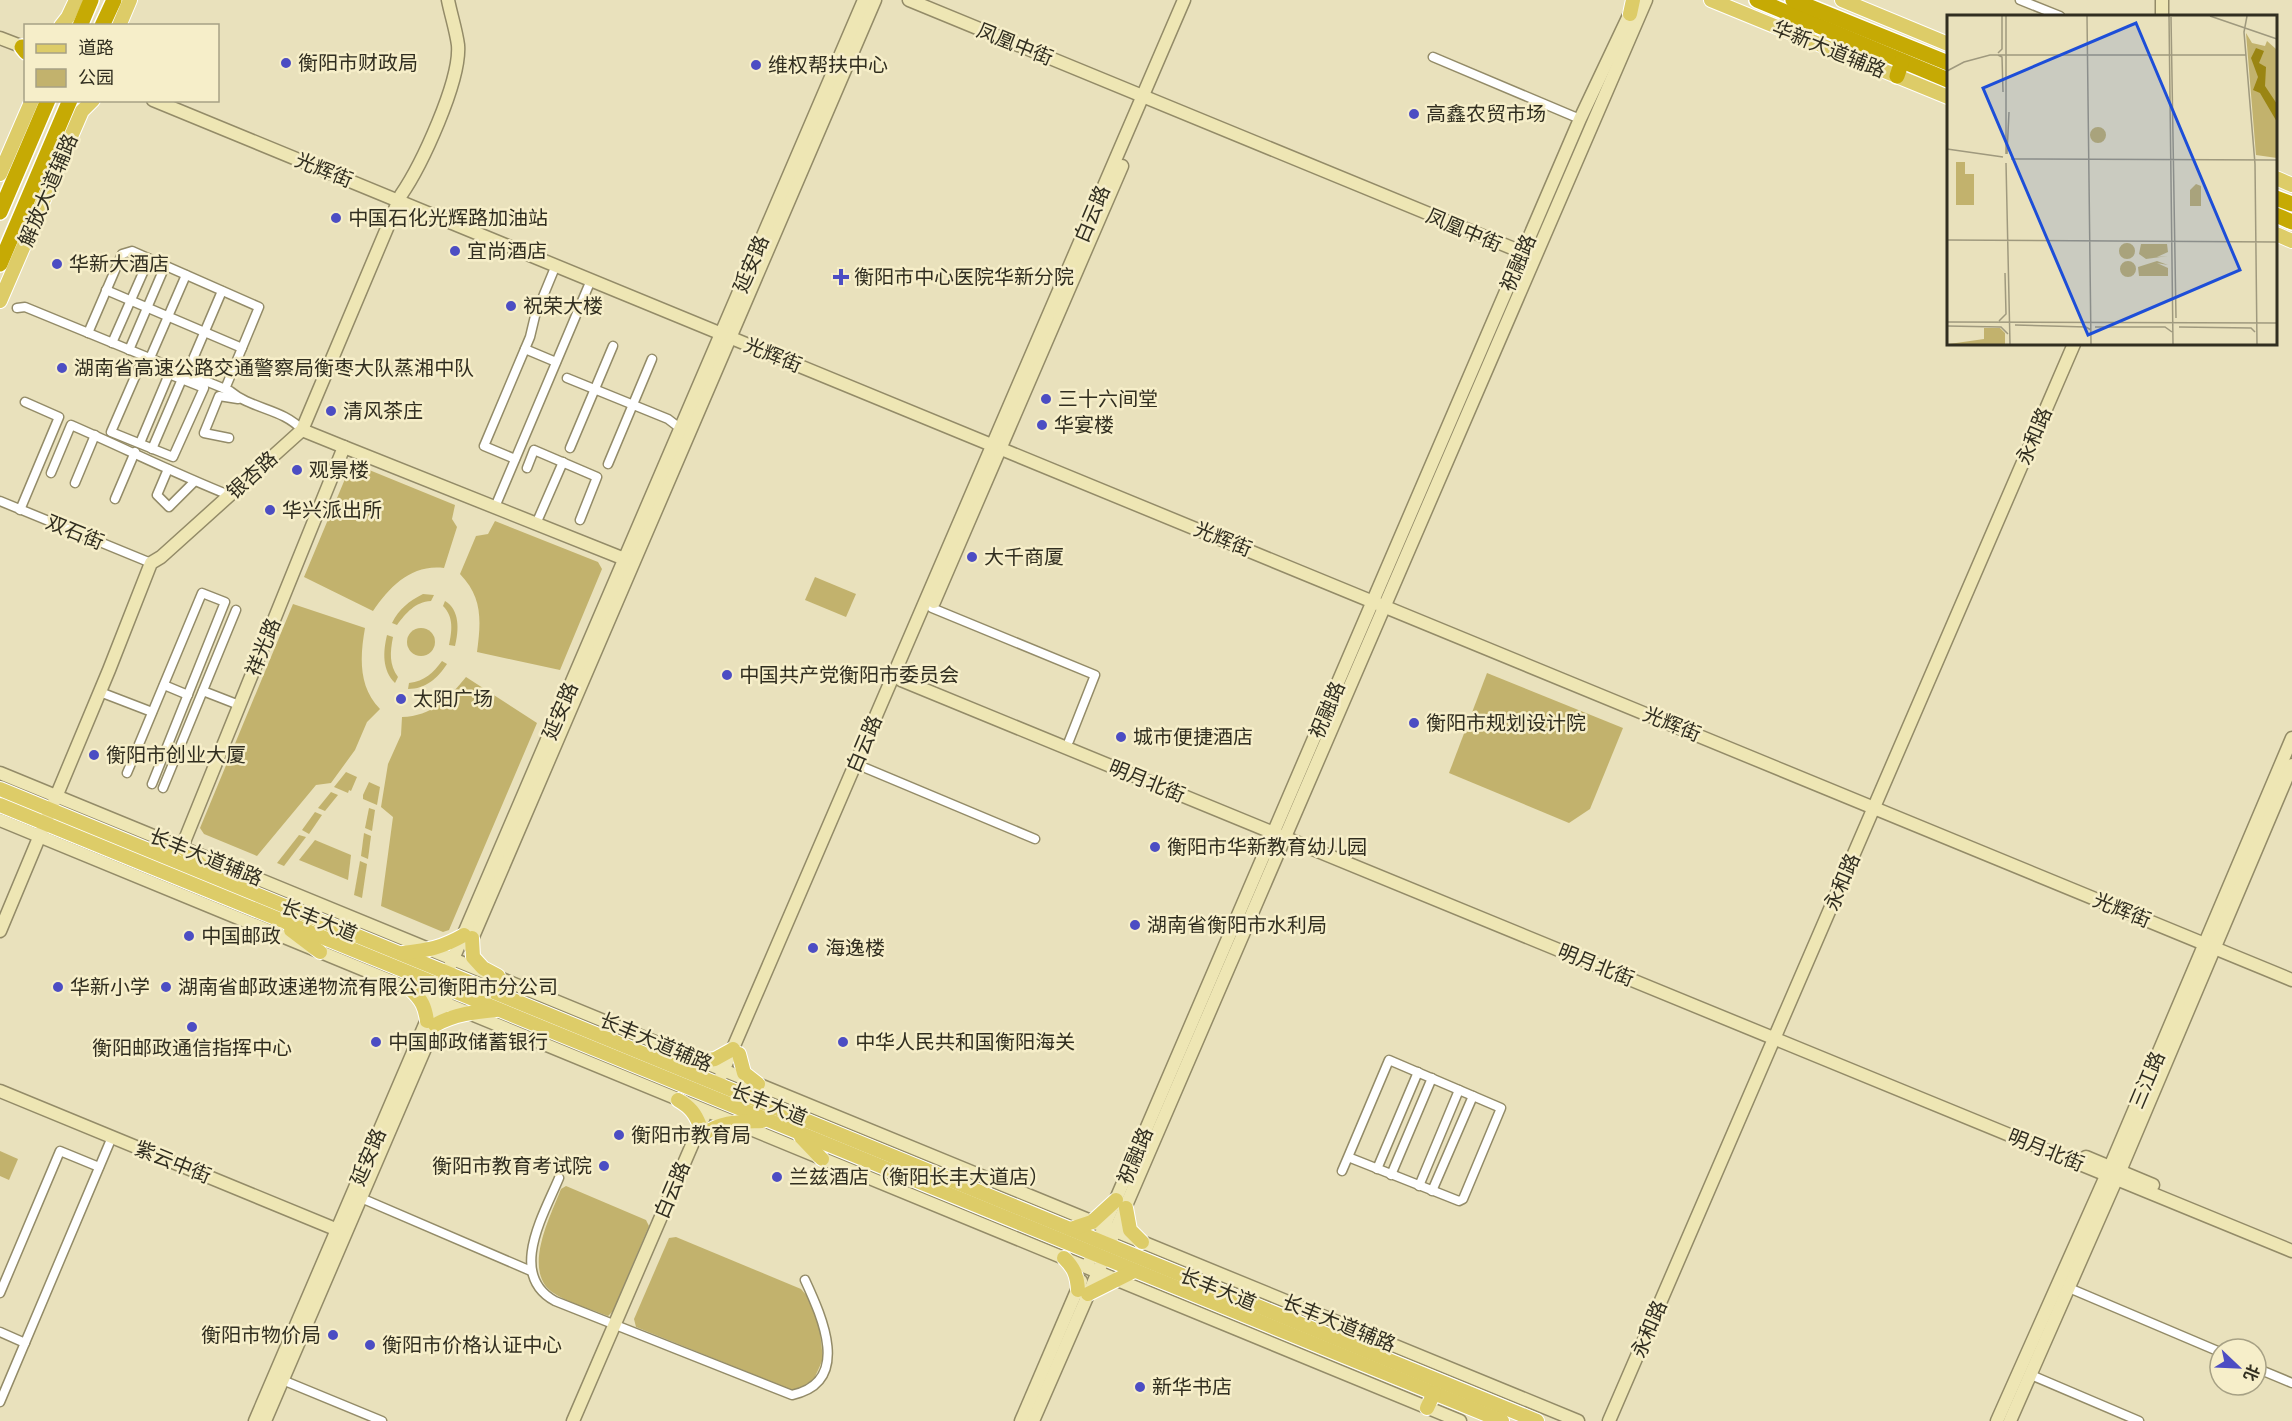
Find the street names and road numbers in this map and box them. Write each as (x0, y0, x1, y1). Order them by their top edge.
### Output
street label: 华新大道辅路 (1768, 14, 1890, 84)
street label: 凤凰中街 (973, 16, 1057, 71)
street label: 解放大道辅路 (12, 129, 83, 250)
street label: 光辉街 (291, 146, 357, 193)
street label: 白云路 (1067, 181, 1116, 247)
street label: 凤凰中街 (1422, 201, 1506, 258)
street label: 祝融路 (1493, 230, 1542, 296)
street label: 延安路 (726, 231, 775, 297)
street label: 光辉街 (740, 331, 806, 378)
street label: 永和路 (2009, 403, 2058, 469)
street label: 银杏路 (220, 445, 283, 505)
street label: 双石街 (42, 508, 108, 555)
street label: 光辉街 (1190, 515, 1256, 562)
street label: 祥光路 (239, 614, 286, 680)
street label: 祝融路 (1302, 677, 1351, 743)
street label: 延安路 (535, 678, 584, 744)
street label: 光辉街 (1639, 700, 1705, 747)
street label: 白云路 (839, 711, 888, 777)
street label: 明月北街 (1105, 753, 1189, 808)
street label: 长丰大道辅路 (145, 822, 267, 892)
street label: 永和路 (1817, 849, 1866, 915)
street label: 光辉街 (2089, 886, 2155, 933)
street label: 长丰大道 (277, 892, 361, 947)
street label: 明月北街 (1554, 937, 1638, 992)
street label: 长丰大道辅路 (596, 1006, 717, 1077)
street label: 三江路 (2122, 1047, 2171, 1113)
street label: 长丰大道 (727, 1076, 811, 1131)
street label: 明月北街 (2004, 1122, 2088, 1177)
street label: 祝融路 (1110, 1123, 1159, 1189)
street label: 延安路 (343, 1124, 392, 1190)
street label: 紫云中街 (131, 1134, 215, 1189)
street label: 白云路 (647, 1157, 696, 1223)
street label: 长丰大道 (1176, 1261, 1260, 1316)
street label: 长丰大道辅路 (1278, 1288, 1400, 1358)
street label: 永和路 (1624, 1296, 1673, 1362)

